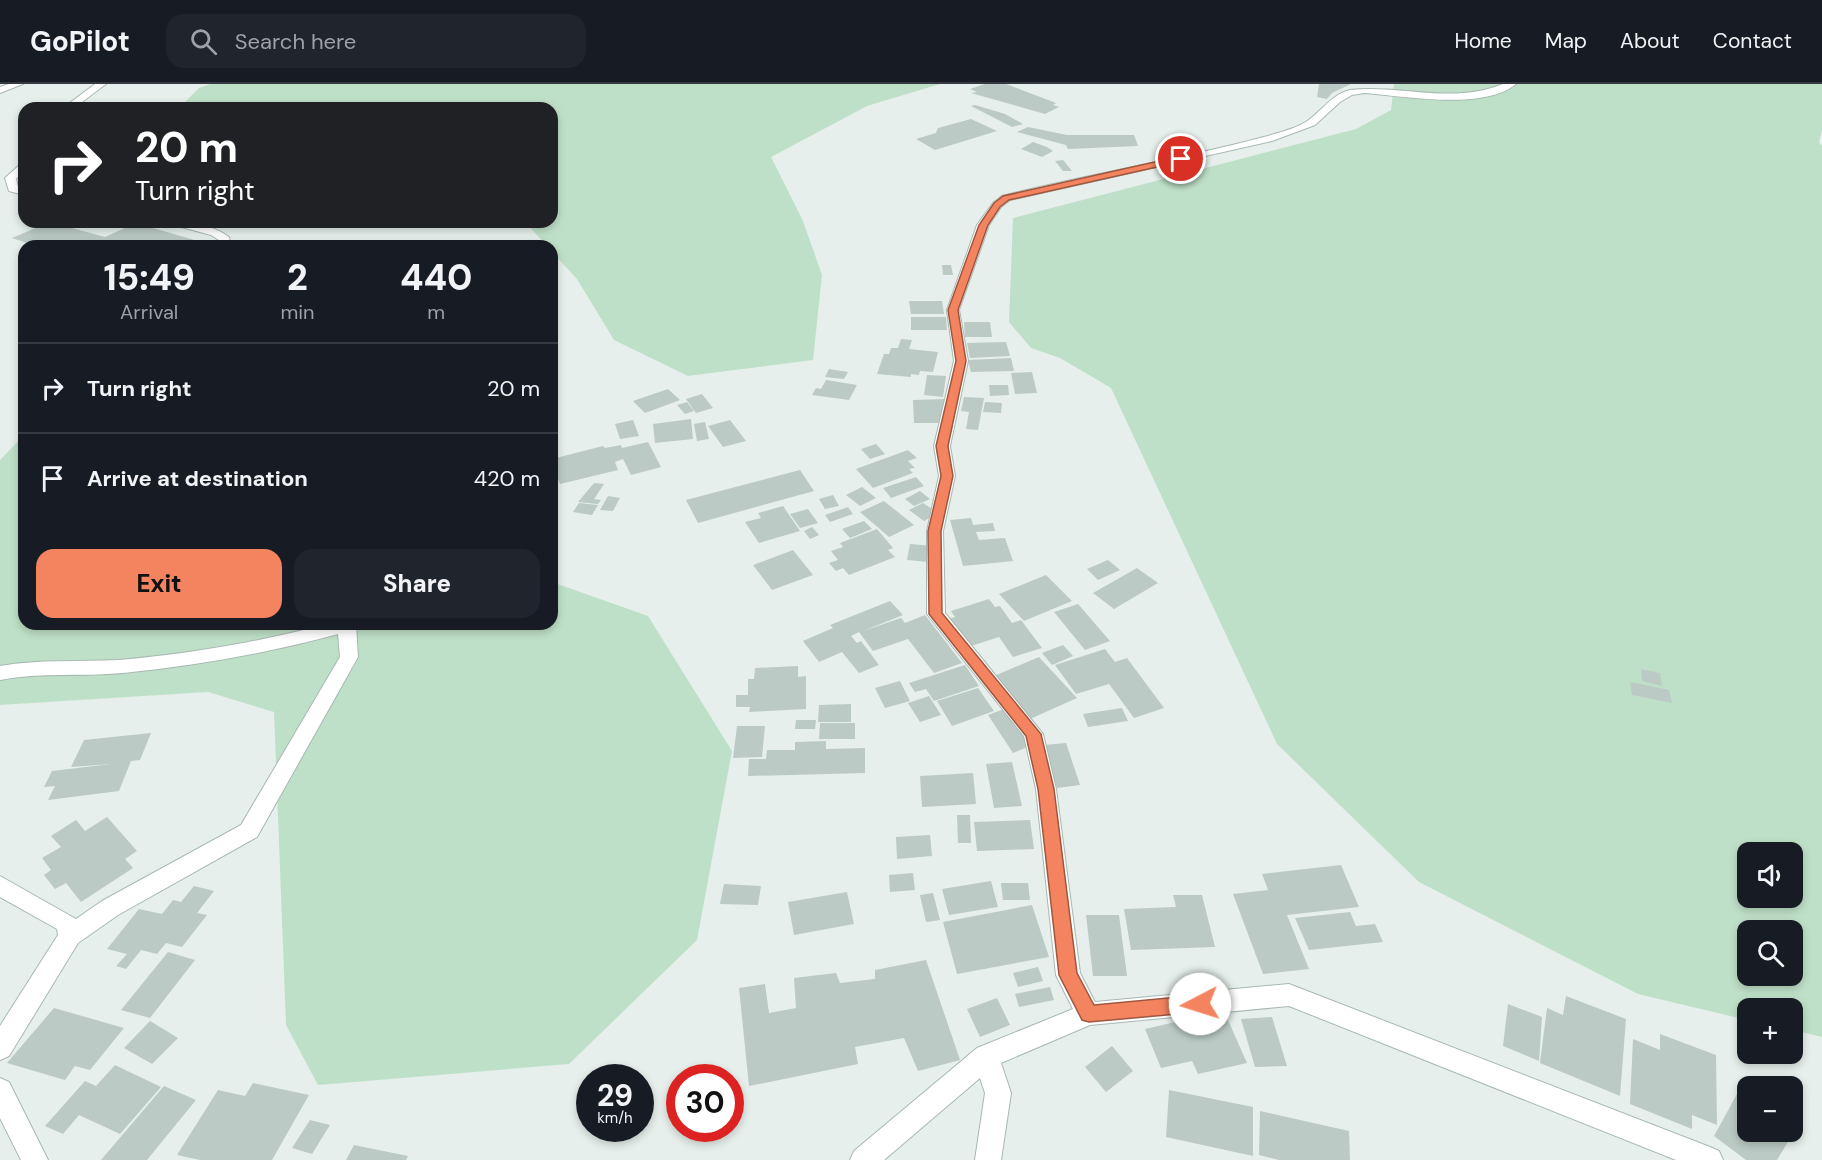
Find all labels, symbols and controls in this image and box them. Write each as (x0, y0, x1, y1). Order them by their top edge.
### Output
search box (166, 14, 586, 68)
text: GoPilot (30, 23, 130, 60)
icon: search (187, 25, 220, 58)
text: Search here (235, 27, 356, 56)
text: Home (1454, 27, 1512, 55)
text: Map (1545, 27, 1587, 55)
text: About (1620, 27, 1680, 55)
text: Contact (1713, 27, 1792, 55)
text: 20 m (135, 120, 238, 175)
icon: right (36, 126, 114, 204)
pin (1155, 133, 1206, 184)
icon: arrive (1164, 142, 1197, 175)
text: Turn right (135, 173, 255, 208)
text: 15:49 (103, 254, 195, 301)
text: 2 (287, 254, 308, 301)
text: 440 (400, 254, 473, 301)
text: Arrival (120, 299, 178, 325)
text: min (280, 299, 315, 325)
text: m (427, 299, 445, 325)
icon: right (36, 372, 69, 405)
text: Turn right (87, 374, 192, 403)
text: 20 m (487, 374, 540, 403)
icon: arrive (36, 462, 69, 495)
text: Arrive at destination (87, 464, 308, 493)
text: 420 m (474, 464, 540, 493)
button: Exit (36, 549, 282, 618)
button: Share (294, 549, 540, 618)
map controls (1737, 842, 1803, 1142)
button: sound (1737, 842, 1803, 908)
button: search (1737, 920, 1803, 986)
position arrow (1168, 972, 1232, 1036)
button: + (1737, 998, 1803, 1064)
speed limit sign: 30 (666, 1064, 744, 1142)
text: 29 (597, 1076, 633, 1115)
button: − (1737, 1076, 1803, 1142)
text: km/h (597, 1108, 633, 1128)

